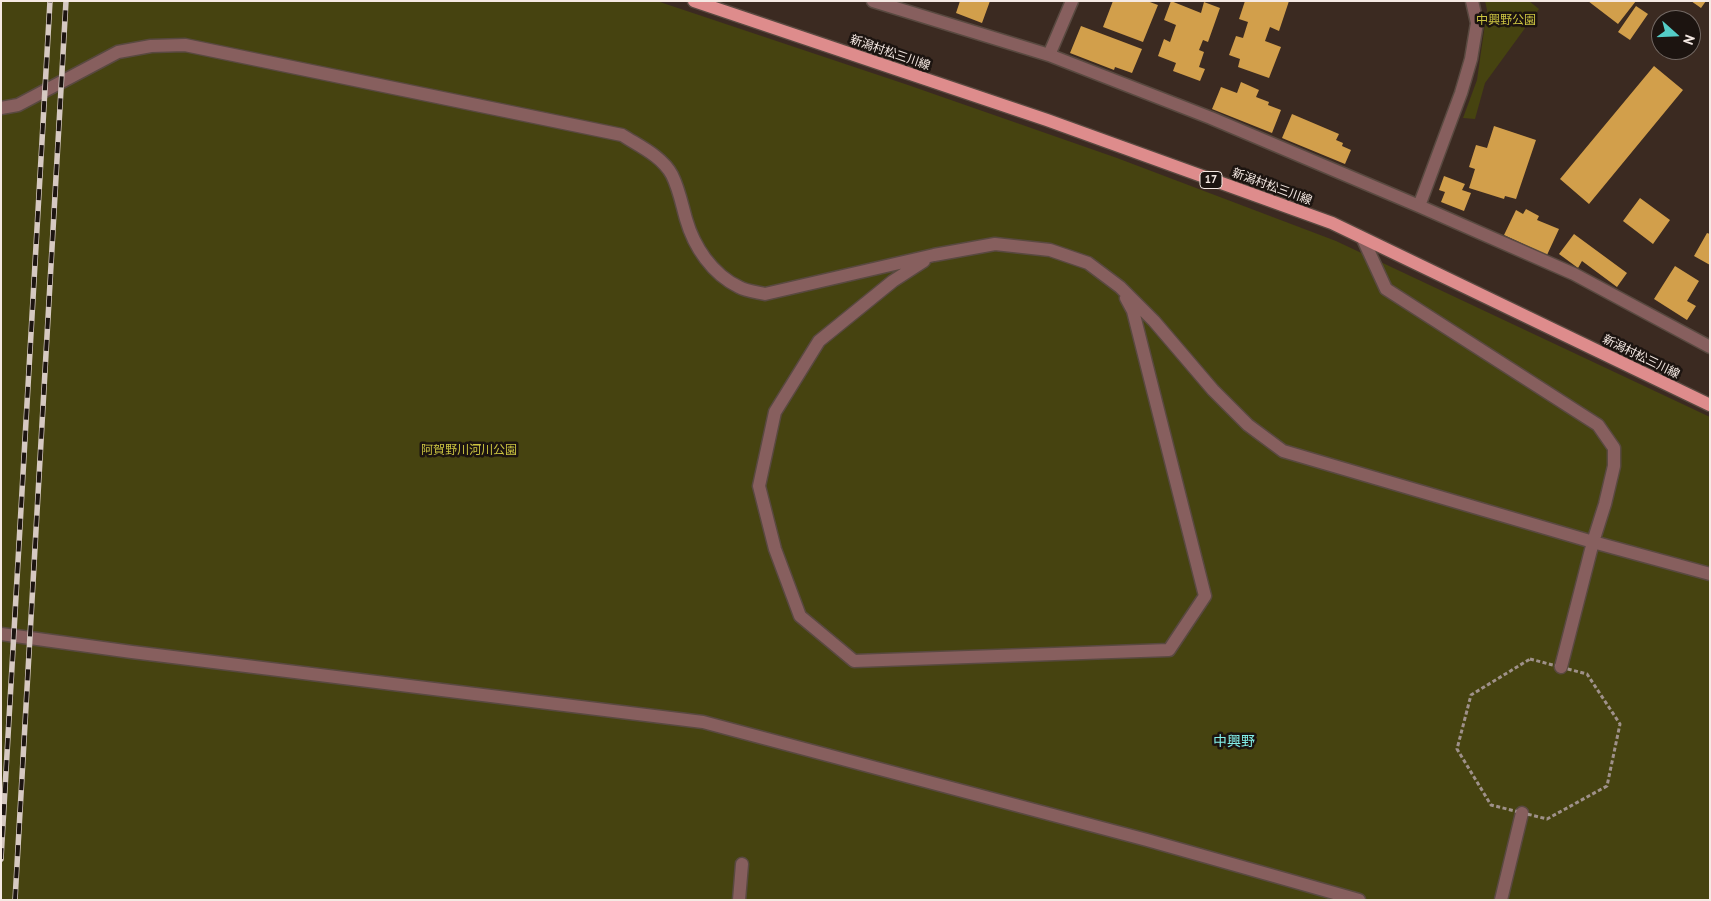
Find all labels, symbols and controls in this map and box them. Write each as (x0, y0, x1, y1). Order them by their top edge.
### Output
north arrow (1651, 10, 1701, 60)
park label: 中興野公園 (1476, 14, 1536, 28)
text: N (1679, 32, 1699, 47)
street label: 新潟村松三川線 (848, 33, 932, 73)
street label: 新潟村松三川線 (1230, 166, 1314, 208)
road number: 17 (1200, 172, 1222, 188)
street label: 新潟村松三川線 (1600, 332, 1682, 382)
park label: 阿賀野川河川公園 (421, 444, 517, 458)
district label: 中興野 (1213, 734, 1255, 750)

